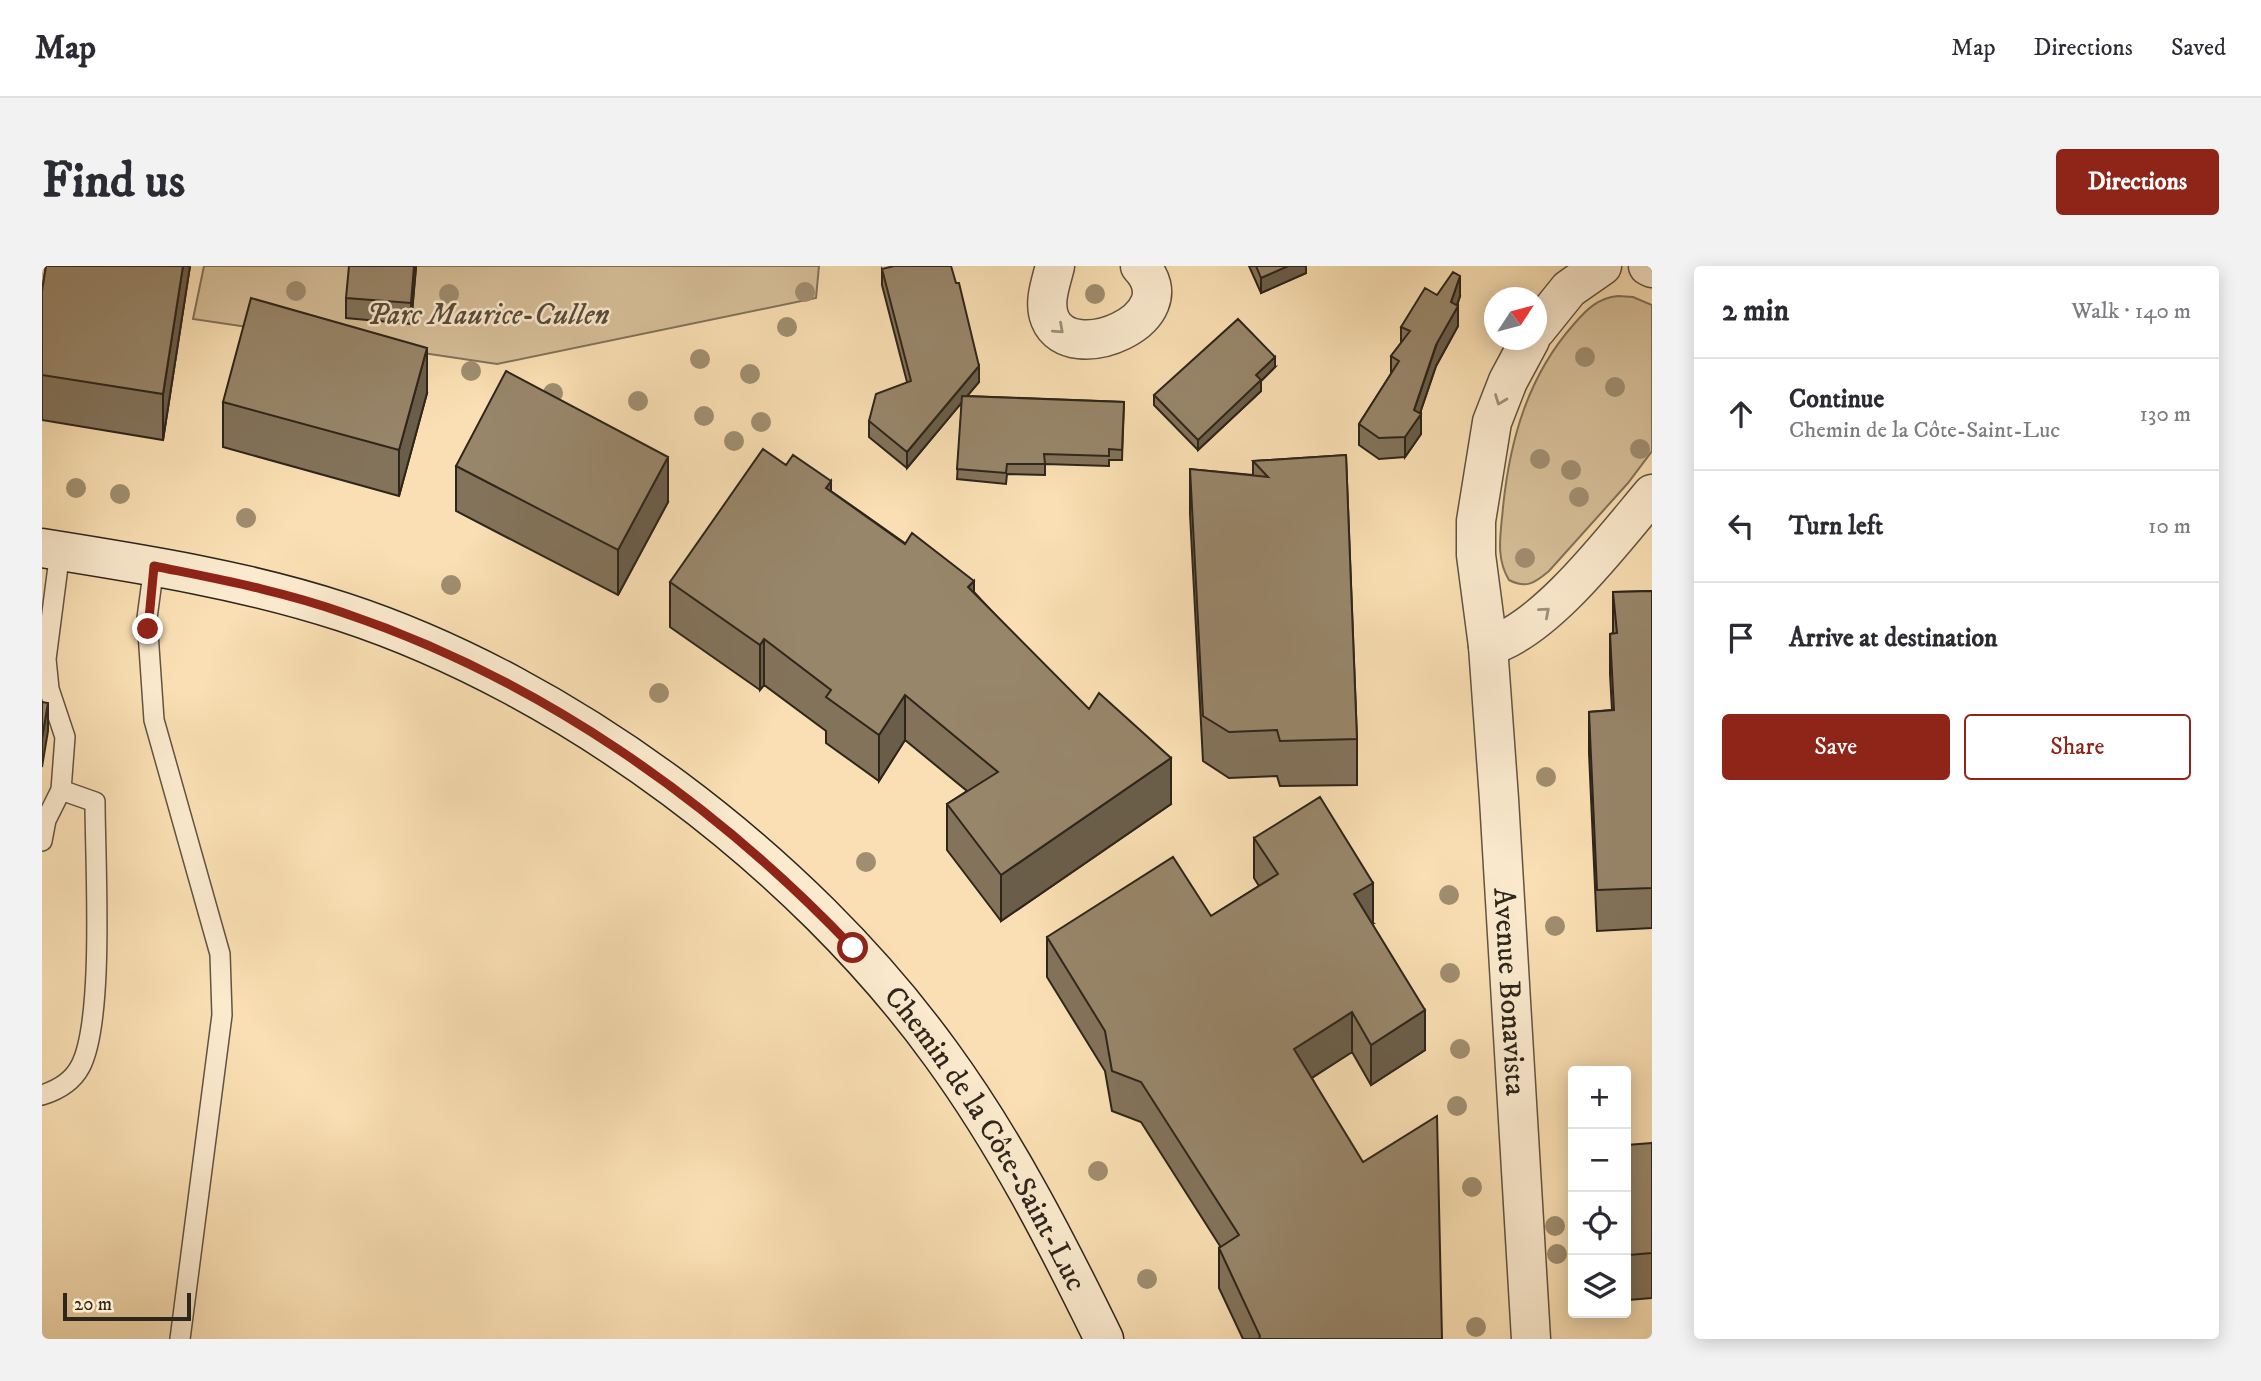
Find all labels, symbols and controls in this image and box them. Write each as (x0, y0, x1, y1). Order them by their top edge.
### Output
text: Map (35, 28, 96, 69)
text: Map (1951, 33, 1996, 63)
text: Directions (2034, 33, 2133, 63)
text: Saved (2171, 33, 2226, 63)
button: Directions (2056, 149, 2219, 215)
text: Find us (42, 151, 185, 213)
north arrow (1484, 287, 1547, 350)
text: 2 min (1722, 293, 1789, 330)
park label: Parc Maurice-Cullen (366, 297, 610, 334)
text: Walk · 140 m (2072, 297, 2191, 326)
one-way arrow (1051, 321, 1064, 333)
text: Continue (1789, 383, 1884, 416)
one-way arrow (1494, 394, 1508, 406)
icon: ahead (1722, 395, 1760, 433)
text: 130 m (2139, 400, 2191, 429)
text: Chemin de la Côte-Saint-Luc (1789, 416, 2060, 445)
icon: left (1722, 507, 1760, 545)
text: Turn left (1789, 510, 1883, 543)
text: 10 m (2148, 512, 2191, 541)
one-way arrow (1537, 608, 1550, 620)
route end (132, 613, 163, 644)
icon: arrive (1722, 619, 1760, 657)
text: Arrive at destination (1789, 622, 1998, 655)
button: Save (1722, 714, 1950, 780)
button: Share (1964, 714, 2191, 780)
street label: Avenue Bonavista (1484, 887, 1534, 1097)
route start (837, 932, 868, 963)
street label: Chemin de la Côte-Saint-Luc (875, 979, 1094, 1297)
map controls (1568, 1066, 1631, 1318)
button: + (1568, 1066, 1631, 1129)
button: − (1568, 1129, 1631, 1192)
button: locate (1568, 1192, 1631, 1255)
button: layers (1568, 1255, 1631, 1318)
scale bar (63, 1290, 191, 1322)
text: 20 m (74, 1293, 112, 1316)

